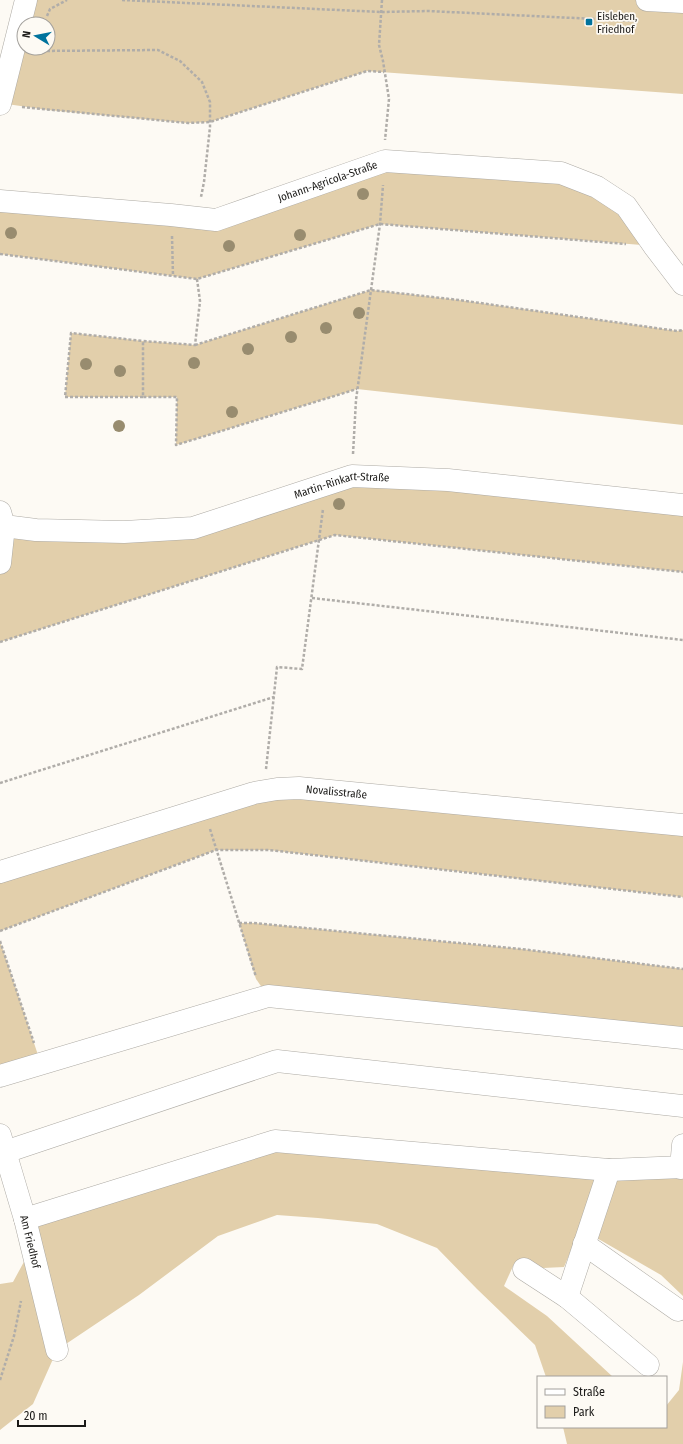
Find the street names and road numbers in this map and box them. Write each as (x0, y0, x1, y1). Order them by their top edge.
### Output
street label: Johann-Agricola-Straße (276, 158, 379, 205)
street label: Martin-Rinkart-Straße (292, 470, 390, 502)
street label: Novalisstraße (305, 783, 368, 802)
street label: Am Friedhof (17, 1214, 43, 1270)

